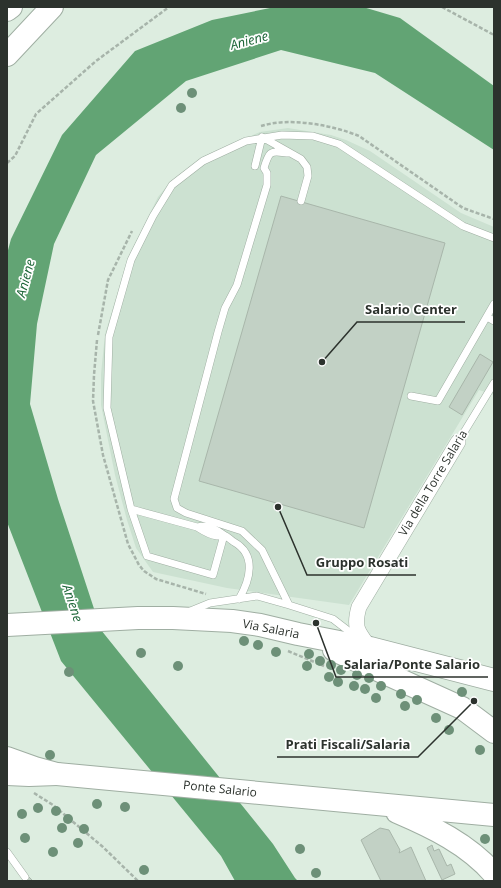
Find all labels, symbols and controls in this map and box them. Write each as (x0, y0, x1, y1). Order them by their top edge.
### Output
water label: Aniene (227, 26, 270, 54)
water label: Aniene (11, 257, 39, 300)
callout: Salario Center (357, 297, 465, 322)
text: Salario Center (365, 300, 457, 318)
street label: Via della Torre Salaria (394, 427, 471, 539)
callout: Gruppo Rosati (307, 550, 416, 575)
text: Gruppo Rosati (316, 553, 408, 571)
water label: Aniene (58, 581, 88, 625)
street label: Via Salaria (241, 615, 301, 642)
callout: Salaria/Ponte Salario (336, 652, 488, 677)
text: Salaria/Ponte Salario (344, 655, 480, 673)
callout: Prati Fiscali/Salaria (277, 732, 418, 757)
text: Prati Fiscali/Salaria (286, 735, 410, 753)
street label: Ponte Salario (182, 776, 258, 801)

